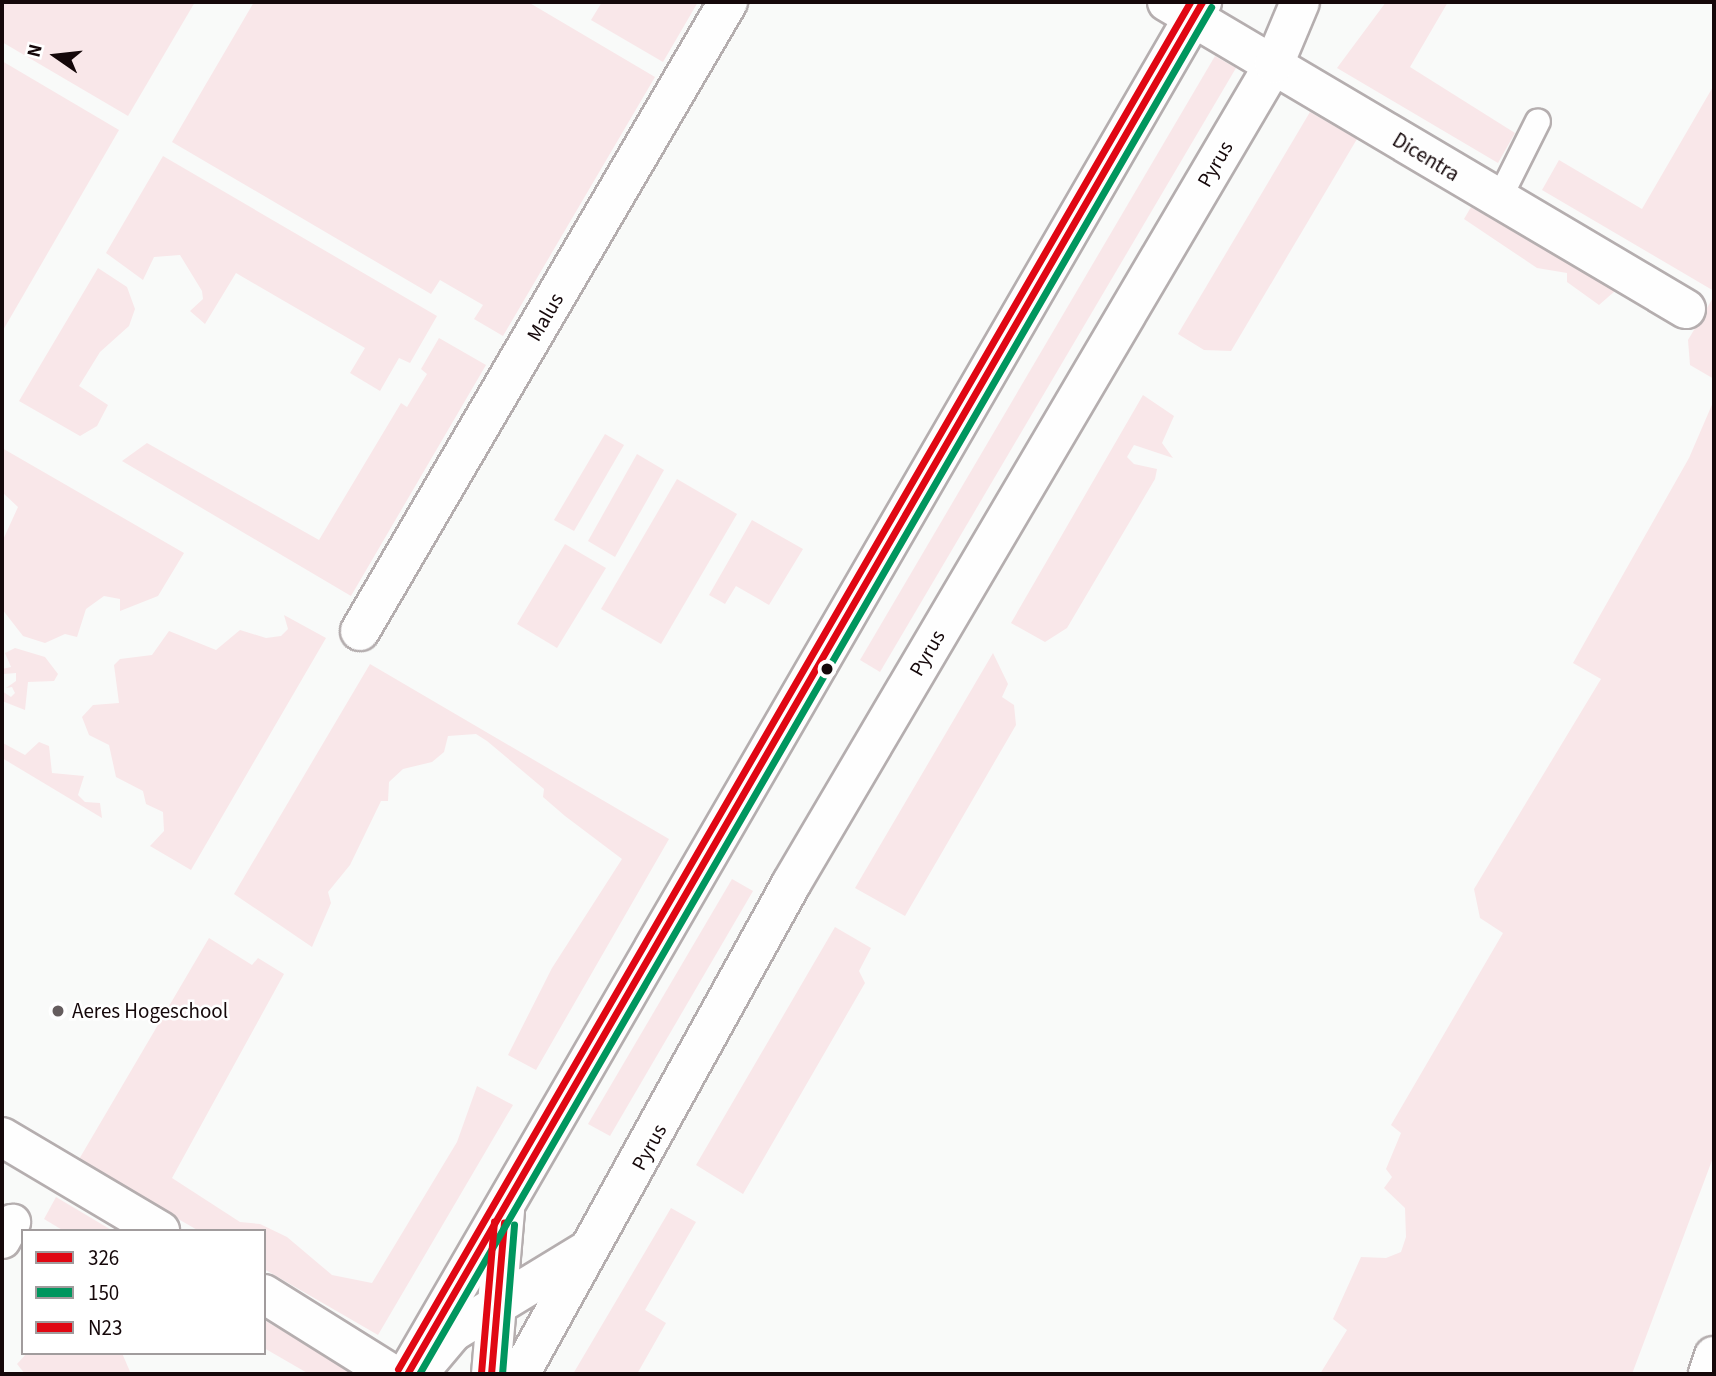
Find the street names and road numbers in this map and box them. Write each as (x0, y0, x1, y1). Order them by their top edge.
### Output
street label: Dicentra (1388, 127, 1464, 187)
street label: Pyrus (1192, 136, 1238, 192)
street label: Malus (521, 288, 569, 346)
street label: Pyrus (904, 625, 950, 681)
street label: Pyrus (626, 1119, 672, 1175)

